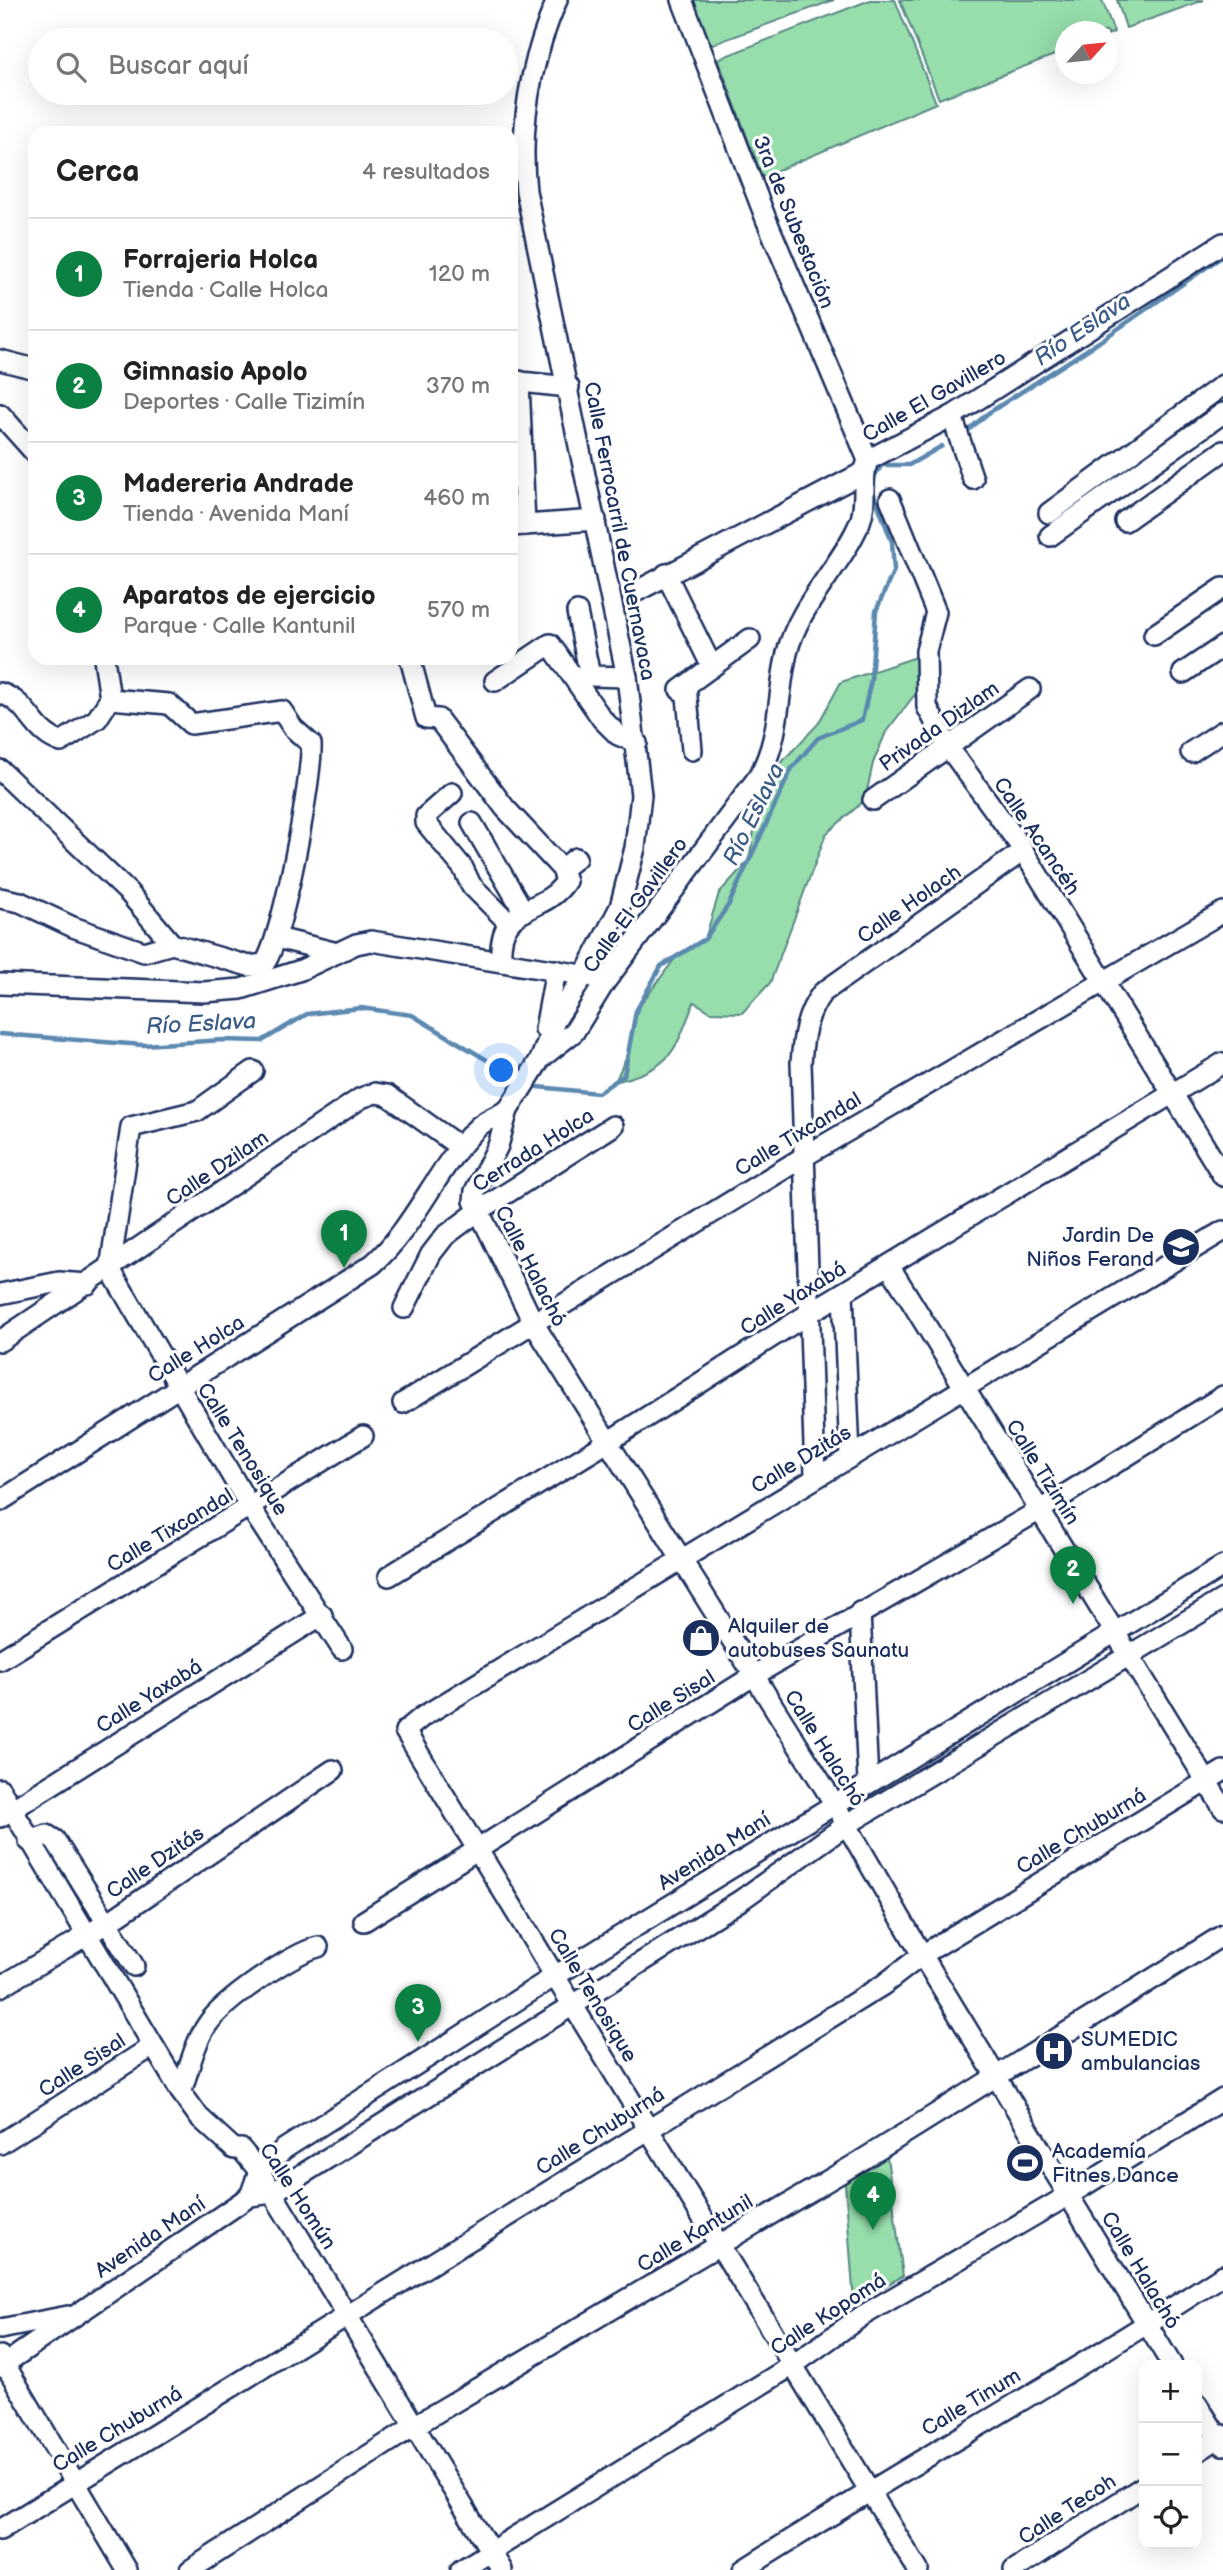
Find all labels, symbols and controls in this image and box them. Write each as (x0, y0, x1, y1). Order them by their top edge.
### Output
north arrow (1055, 21, 1118, 84)
search box (28, 28, 518, 105)
icon: search (52, 48, 90, 86)
text: Buscar aquí (108, 51, 249, 82)
street label: 3ra de Subestación (747, 132, 840, 312)
text: Cerca (56, 154, 139, 190)
text: 4 resultados (362, 158, 490, 186)
text: Forrajeria Holca (123, 245, 318, 276)
text: 1 (74, 260, 84, 288)
text: 120 m (429, 260, 490, 288)
text: Tienda · Calle Holca (123, 276, 329, 304)
water label: Río Eslava (1029, 287, 1136, 372)
street label: Calle El Gavillero (858, 345, 1011, 448)
text: Gimnasio Apolo (123, 357, 308, 388)
text: 2 (72, 372, 86, 400)
text: 370 m (426, 372, 490, 400)
street label: Calle Ferrocarril de Cuernavaca (578, 380, 661, 683)
text: Deportes · Calle Tizimín (123, 388, 365, 416)
text: Madereria Andrade (123, 469, 354, 500)
text: 3 (72, 484, 86, 512)
text: 460 m (423, 484, 490, 512)
text: Tienda · Avenida Maní (123, 500, 349, 528)
text: Aparatos de ejercicio (123, 581, 376, 612)
text: 4 (72, 596, 86, 624)
text: 570 m (427, 596, 490, 624)
text: Parque · Calle Kantunil (123, 612, 355, 640)
street label: Privada Dizlam (875, 676, 1004, 777)
water label: Río Eslava (717, 759, 791, 870)
street label: Calle Acancéh (988, 773, 1085, 900)
street label: Calle El Gavillero (578, 832, 693, 978)
street label: Calle Holach (853, 860, 966, 949)
water label: Río Eslava (145, 1007, 257, 1041)
your location (484, 1053, 518, 1087)
street label: Calle Tixcandal (731, 1087, 866, 1182)
street label: Cerrada Holca (468, 1103, 599, 1198)
street label: Calle Dzilam (161, 1125, 273, 1212)
street label: Calle Halachó (489, 1201, 572, 1331)
pin: 1 (321, 1210, 367, 1268)
place label: Jardin De Niños Ferand (1026, 1223, 1154, 1272)
school or university icon: Jardin De Niños Ferand (1160, 1226, 1202, 1268)
street label: Calle Yaxabá (736, 1256, 851, 1341)
street label: Calle Holca (143, 1310, 249, 1389)
street label: Calle Tenosique (192, 1378, 293, 1520)
street label: Calle Tizimín (1000, 1415, 1085, 1530)
street label: Calle Dzitás (747, 1420, 856, 1499)
street label: Calle Tixcandal (103, 1483, 238, 1578)
pin: 2 (1050, 1546, 1096, 1604)
place label: Alquiler de autobuses Saunatu (728, 1614, 909, 1663)
shop icon: Alquiler de autobuses Saunatu (680, 1617, 722, 1659)
street label: Calle Yaxabá (92, 1654, 207, 1739)
street label: Calle Sisal (623, 1665, 720, 1738)
street label: Calle Halachó (779, 1685, 870, 1811)
street label: Calle Chuburná (1012, 1783, 1151, 1880)
street label: Avenida Maní (653, 1806, 776, 1896)
street label: Calle Dzitás (102, 1821, 209, 1904)
street label: Calle Tenosique (543, 1924, 642, 2067)
pin: 3 (395, 1984, 441, 2042)
place label: SUMEDIC ambulancias (1081, 2027, 1200, 2076)
street label: Calle Sisal (34, 2028, 130, 2103)
hospital icon: SUMEDIC ambulancias (1033, 2030, 1075, 2072)
street label: Calle Chuburná (531, 2082, 669, 2181)
street label: Calle Homún (254, 2138, 341, 2254)
place label: Academía Fitnes Dance (1052, 2139, 1179, 2188)
sports icon: Academía Fitnes Dance (1004, 2142, 1046, 2184)
pin: 4 (850, 2172, 896, 2230)
street label: Calle Kantunil (633, 2189, 758, 2278)
street label: Avenida Maní (90, 2191, 211, 2284)
street label: Calle Halachó (1096, 2207, 1185, 2334)
street label: Calle Kopomá (766, 2268, 891, 2361)
map controls (1139, 2360, 1202, 2549)
button: + (1139, 2360, 1202, 2423)
street label: Calle Tinum (917, 2363, 1025, 2442)
street label: Calle Chuburná (48, 2381, 187, 2478)
button: − (1139, 2423, 1202, 2486)
street label: Calle Tecoh (1014, 2469, 1121, 2550)
button: locate (1139, 2486, 1202, 2549)

